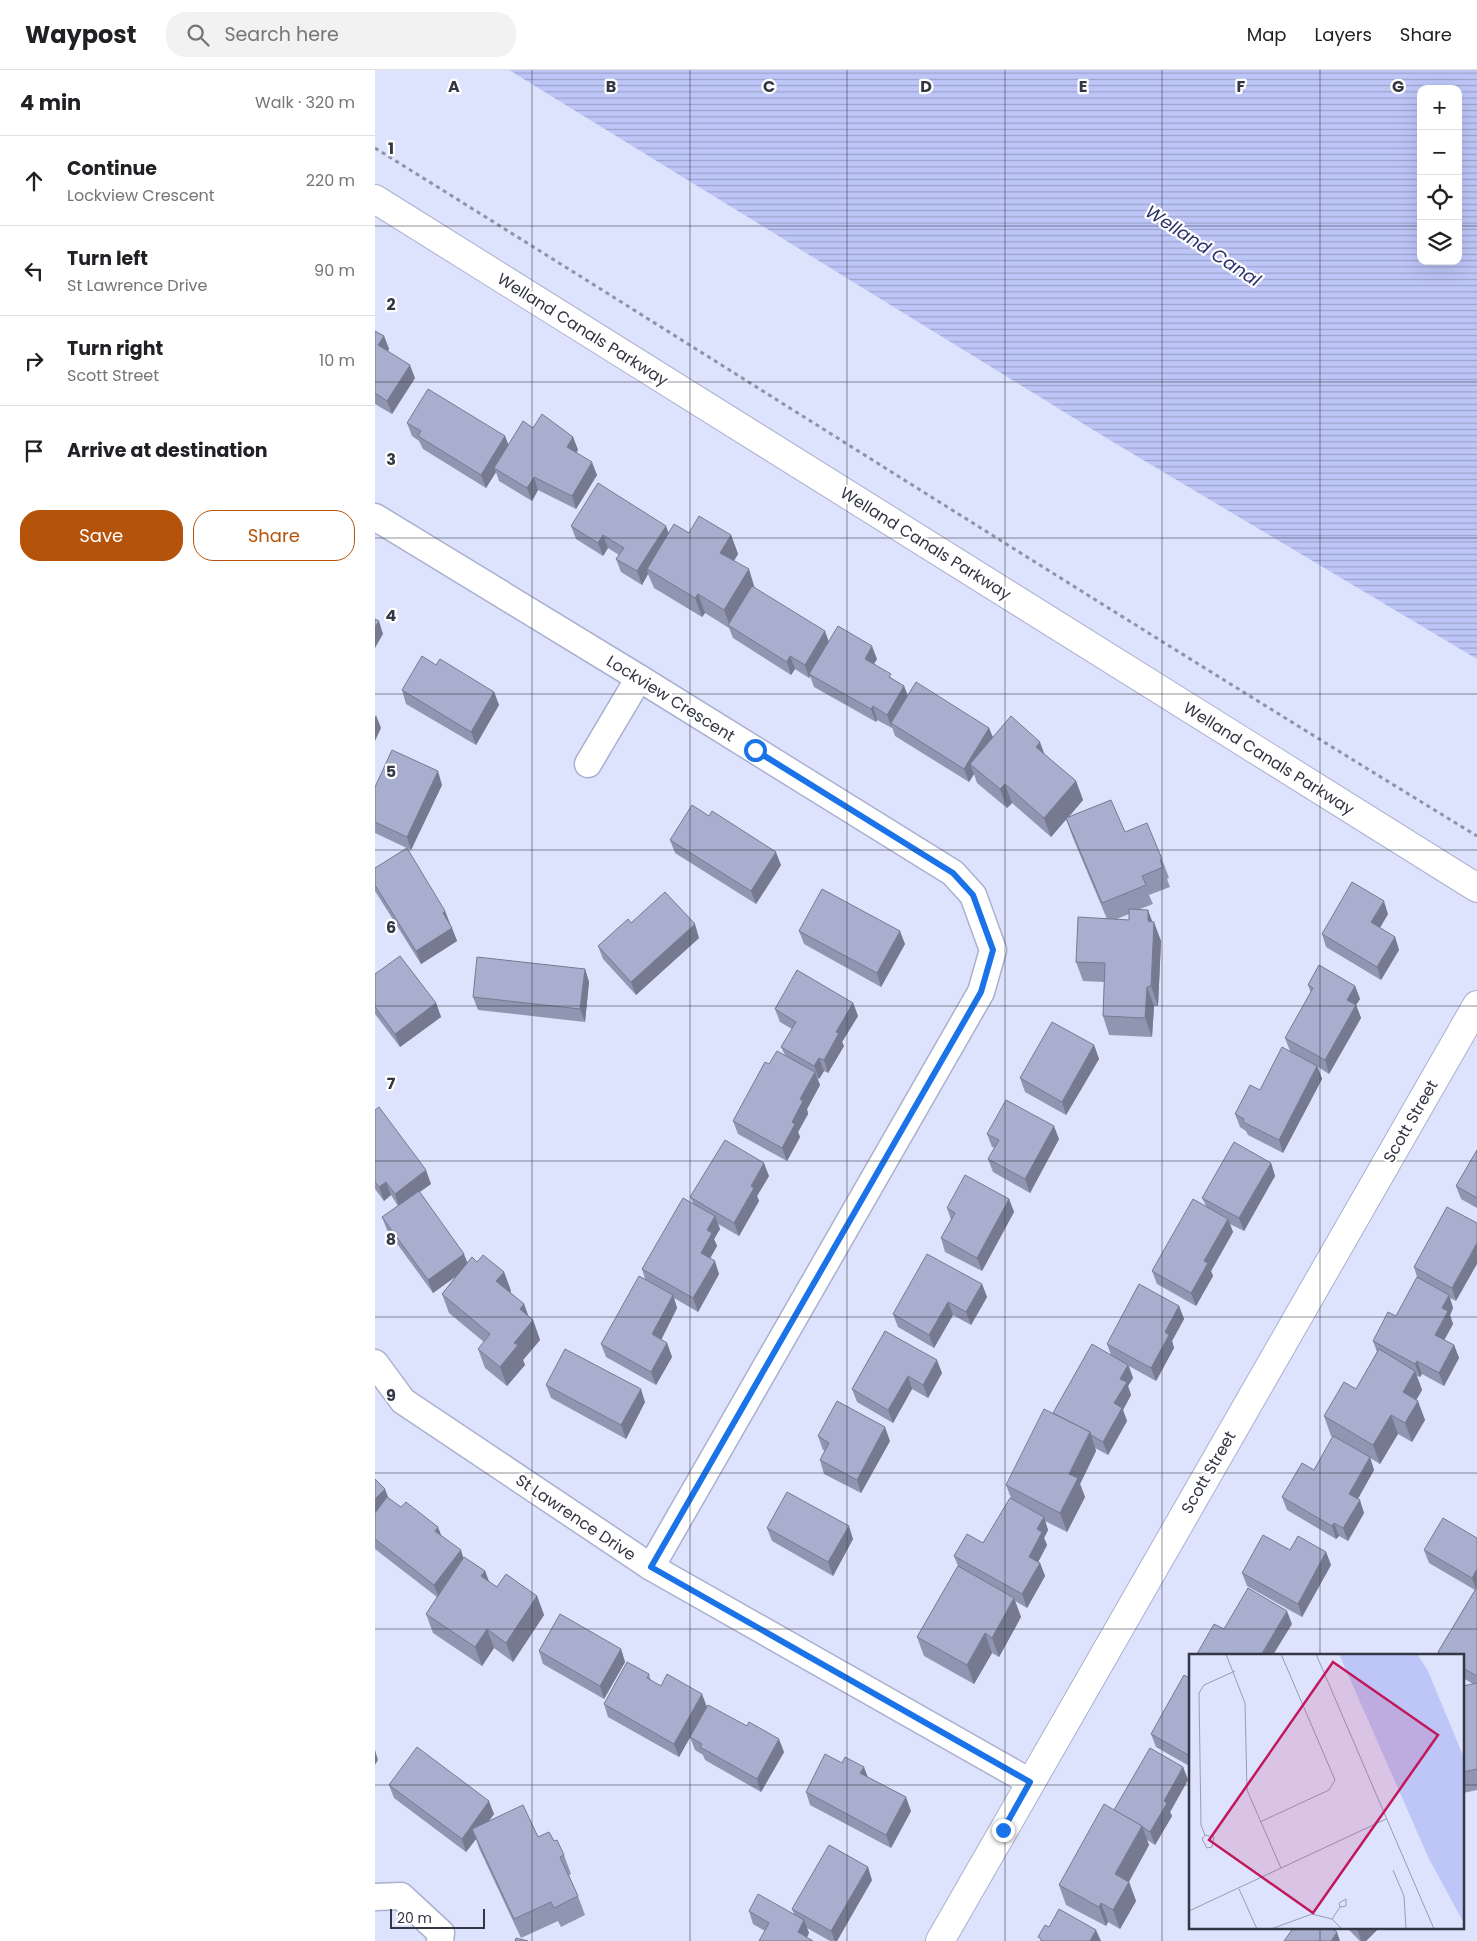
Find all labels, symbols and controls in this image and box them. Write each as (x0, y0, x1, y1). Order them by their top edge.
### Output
search box (166, 12, 516, 57)
text: Waypost (25, 18, 136, 51)
icon: search (184, 21, 212, 49)
text: Search here (224, 21, 339, 48)
text: Map (1247, 22, 1287, 47)
text: Layers (1315, 22, 1372, 47)
text: Share (1400, 22, 1452, 47)
text: A (448, 75, 460, 98)
text: B (606, 75, 616, 98)
text: C (763, 75, 775, 98)
text: D (920, 75, 932, 98)
text: E (1079, 75, 1087, 98)
text: F (1237, 75, 1246, 98)
text: G (1392, 75, 1404, 98)
map controls (1417, 85, 1462, 265)
button: + (1417, 85, 1462, 130)
text: 4 min (20, 88, 81, 117)
text: Walk · 320 m (255, 91, 355, 114)
button: − (1417, 130, 1462, 175)
text: 1 (388, 137, 394, 160)
text: Continue (67, 155, 157, 182)
icon: ahead (20, 167, 48, 195)
text: 220 m (306, 169, 355, 192)
button: locate (1417, 175, 1462, 220)
text: Lockview Crescent (67, 184, 215, 207)
water label: Welland Canal (1141, 199, 1266, 293)
button: layers (1417, 220, 1462, 265)
text: Turn left (67, 245, 148, 272)
icon: left (20, 257, 48, 285)
text: 90 m (314, 259, 355, 282)
street label: Welland Canals Parkway (493, 267, 673, 392)
text: St Lawrence Drive (67, 274, 207, 297)
text: 2 (386, 293, 396, 316)
text: Turn right (67, 335, 163, 362)
icon: right (20, 347, 48, 375)
text: 10 m (319, 349, 355, 372)
text: Scott Street (67, 364, 159, 387)
icon: arrive (20, 437, 48, 465)
text: Arrive at destination (67, 437, 268, 464)
text: 3 (386, 448, 396, 471)
street label: Welland Canals Parkway (836, 481, 1016, 606)
button: Save (20, 510, 183, 561)
button: Share (193, 510, 355, 561)
text: 4 (386, 604, 397, 627)
street label: Lockview Crescent (602, 650, 740, 747)
street label: Welland Canals Parkway (1179, 696, 1359, 821)
route start (744, 739, 767, 762)
text: 5 (386, 760, 396, 783)
text: 6 (386, 916, 396, 939)
text: 7 (387, 1072, 396, 1095)
street label: Scott Street (1377, 1075, 1444, 1167)
text: 8 (386, 1228, 396, 1251)
text: 9 (386, 1384, 396, 1407)
street label: Scott Street (1175, 1426, 1242, 1518)
street label: St Lawrence Drive (511, 1469, 640, 1566)
inset map (1189, 1654, 1465, 1928)
route end (992, 1819, 1015, 1842)
scale bar (390, 1906, 485, 1929)
text: 20 m (397, 1908, 432, 1928)

